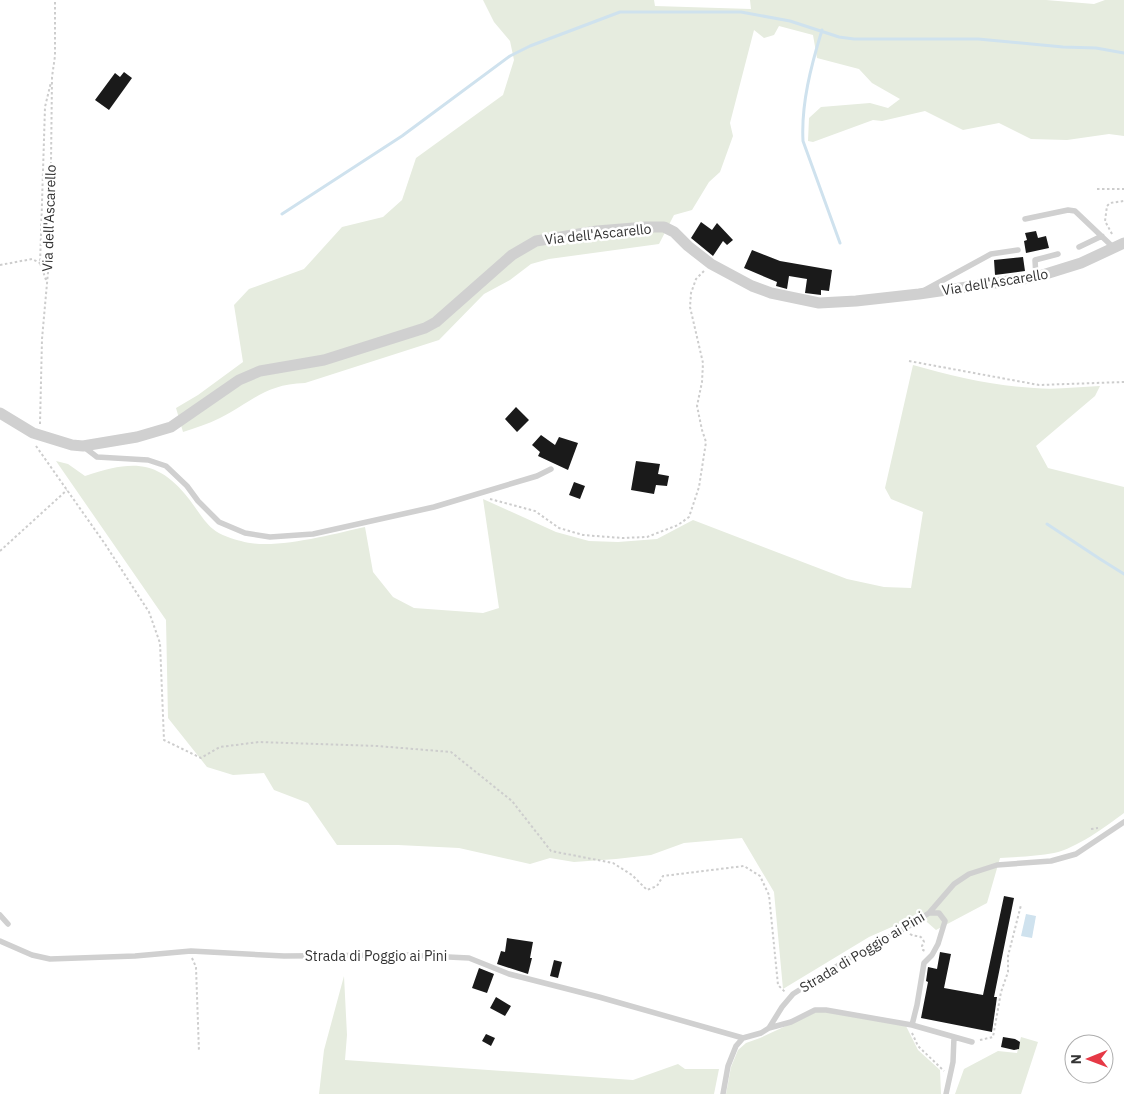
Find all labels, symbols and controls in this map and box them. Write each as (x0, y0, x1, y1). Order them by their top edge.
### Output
street label: Via dell'Ascarello (38, 164, 60, 272)
street label: Via dell'Ascarello (544, 219, 652, 249)
street label: Via dell'Ascarello (941, 265, 1050, 299)
street label: Strada di Poggio ai Pini (796, 908, 928, 996)
street label: Strada di Poggio ai Pini (305, 947, 447, 965)
north arrow (1064, 1034, 1114, 1084)
text: N (1067, 1054, 1085, 1064)

